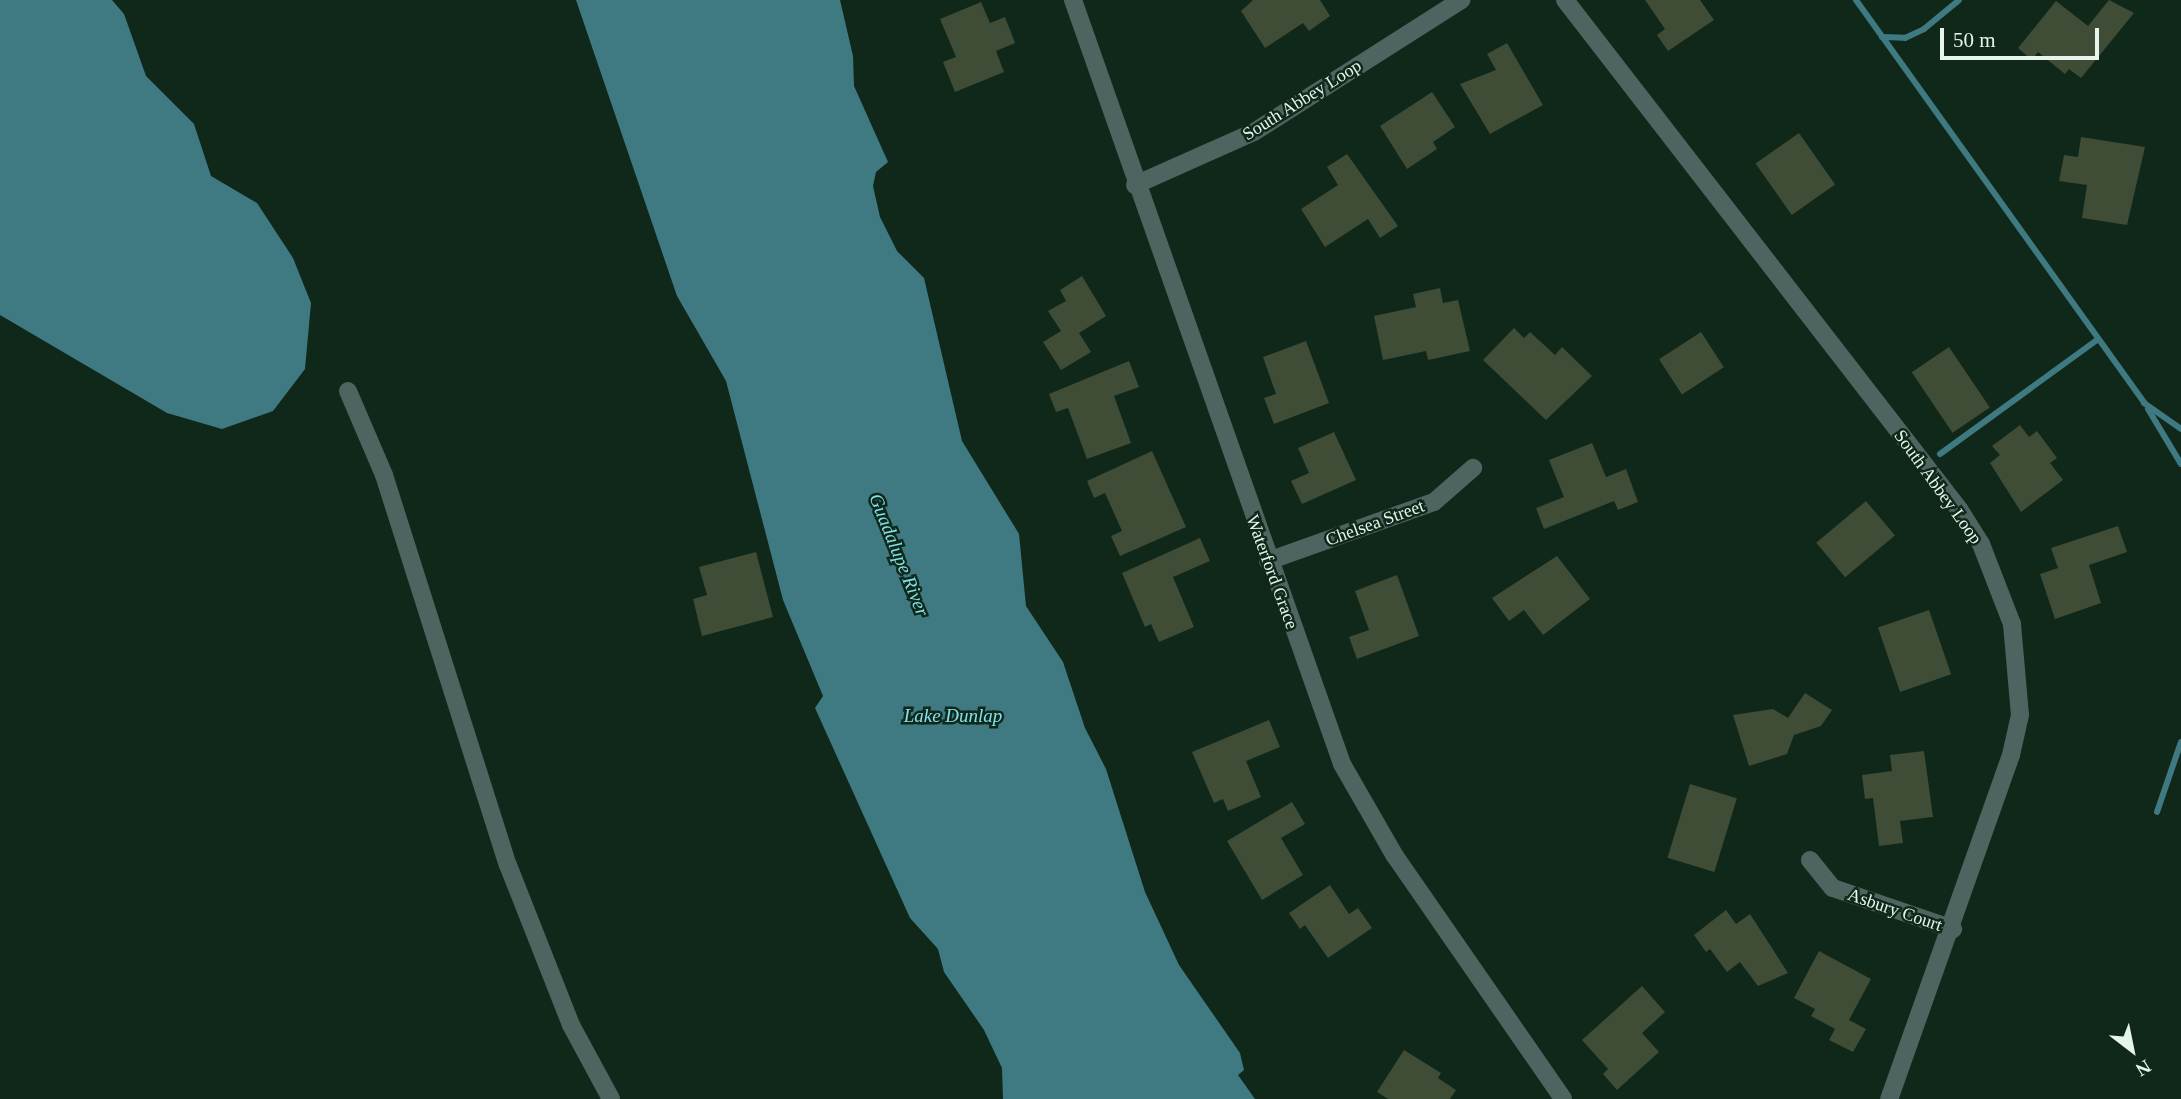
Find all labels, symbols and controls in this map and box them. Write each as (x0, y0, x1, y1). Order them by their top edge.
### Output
scale bar (1943, 14, 2102, 58)
text: 50 m (1953, 28, 1996, 52)
street label: South Abbey Loop (1238, 55, 1366, 145)
street label: South Abbey Loop (1889, 425, 1987, 549)
water label: Guadalupe River (864, 490, 934, 620)
street label: Chelsea Street (1323, 495, 1427, 551)
street label: Waterford Grace (1241, 512, 1303, 632)
water label: Lake Dunlap (904, 705, 1002, 727)
street label: Asbury Court (1845, 884, 1945, 936)
north arrow (2097, 1015, 2167, 1085)
text: N (2132, 1056, 2155, 1081)

